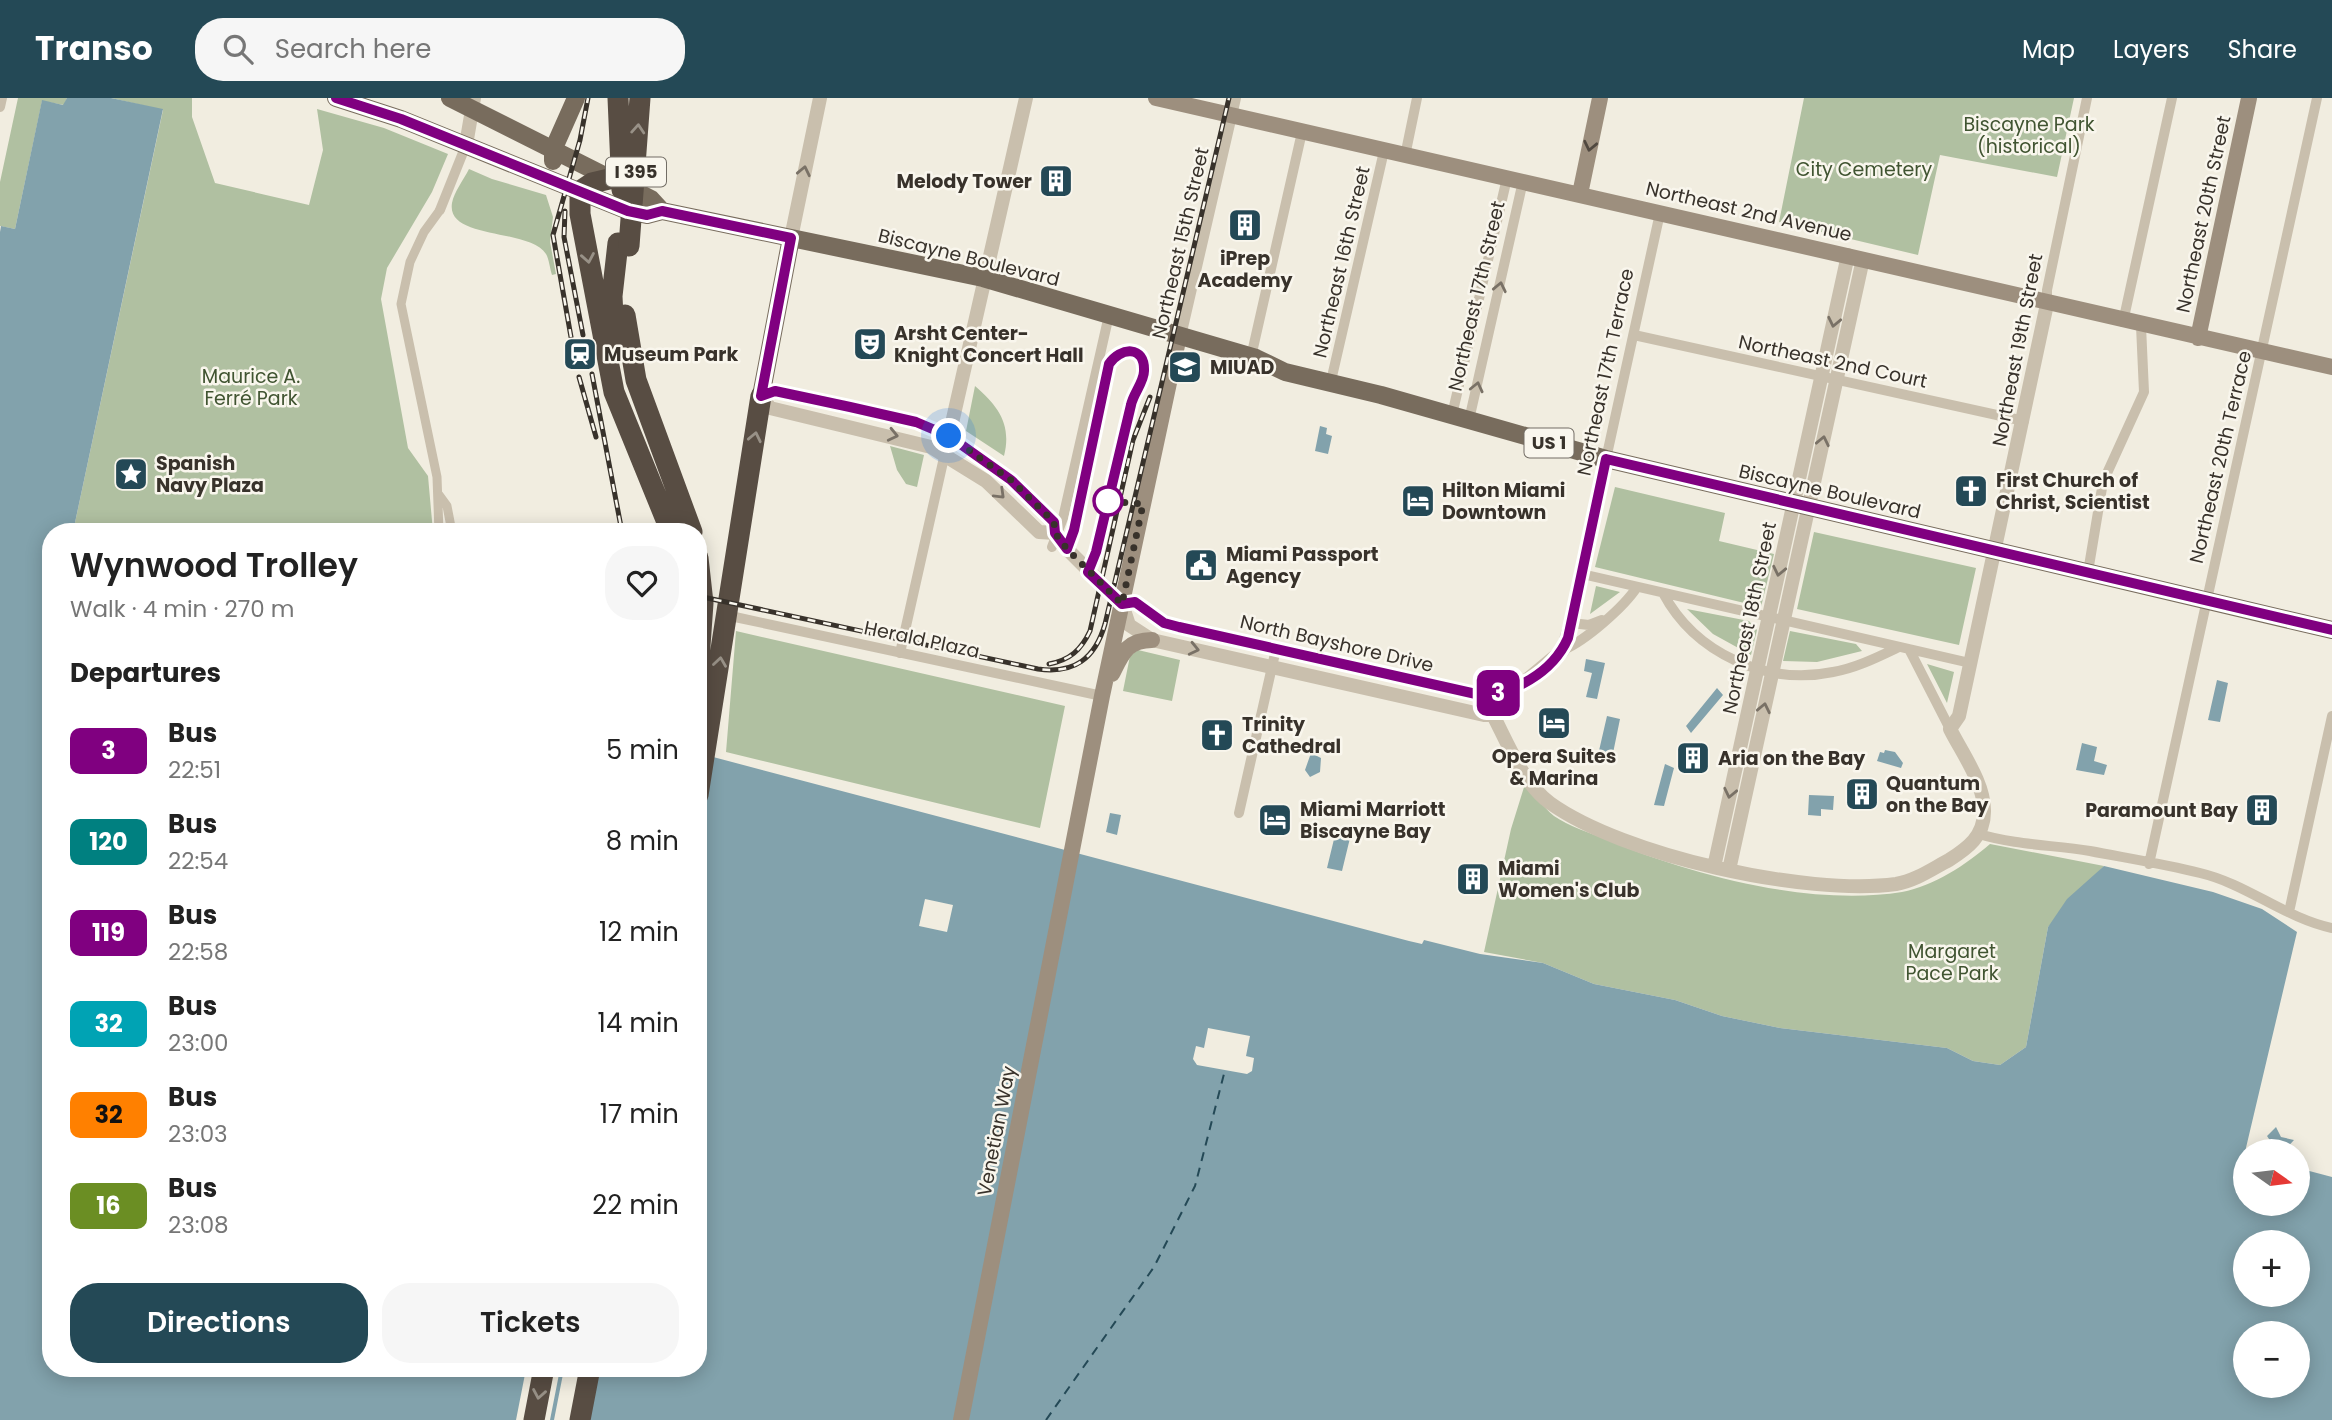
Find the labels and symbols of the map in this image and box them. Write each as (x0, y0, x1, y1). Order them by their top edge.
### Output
park label: Biscayne Park (historical) (1963, 111, 2095, 160)
street label: Northeast 20th Street (2169, 113, 2238, 315)
one-way arrow (630, 123, 645, 134)
one-way arrow (1584, 140, 1599, 152)
street label: Northeast 15th Street (1145, 145, 1216, 342)
park label: City Cemetery (1796, 156, 1932, 183)
road number: I 395 (606, 158, 666, 186)
building icon: Melody Tower (1037, 162, 1075, 200)
street label: Northeast 16th Street (1306, 163, 1377, 361)
one-way arrow (796, 165, 811, 177)
place label: Melody Tower (897, 168, 1032, 195)
street label: Northeast 2nd Avenue (1643, 175, 1855, 248)
street label: Northeast 17th Street (1441, 198, 1512, 394)
building icon: iPrep Academy (1226, 206, 1264, 244)
street label: Biscayne Boulevard (875, 222, 1062, 293)
place label: iPrep Academy (1197, 245, 1294, 294)
street label: Northeast 19th Street (1986, 251, 2049, 449)
one-way arrow (580, 252, 595, 264)
street label: Northeast 17th Terrace (1570, 266, 1641, 478)
one-way arrow (1491, 281, 1506, 293)
one-way arrow (1827, 316, 1842, 328)
place label: Arsht Center- Knight Concert Hall (894, 320, 1084, 369)
theatre icon: Arsht Center- Knight Concert Hall (851, 325, 889, 363)
street label: Northeast 2nd Court (1736, 328, 1930, 395)
station icon: Museum Park (561, 335, 599, 373)
place label: Museum Park (604, 341, 738, 368)
school or university icon: MIUAD (1166, 348, 1204, 386)
street label: Northeast 20th Terrace (2183, 348, 2258, 566)
place label: MIUAD (1210, 354, 1274, 381)
park label: Maurice A. Ferré Park (202, 363, 300, 412)
one-way arrow (1469, 381, 1483, 393)
your location (931, 418, 966, 453)
one-way arrow (887, 427, 899, 442)
road number: US 1 (1524, 428, 1574, 458)
one-way arrow (747, 431, 762, 443)
one-way arrow (1815, 435, 1829, 447)
place label: Spanish Navy Plaza (156, 450, 264, 499)
place icon: Spanish Navy Plaza (112, 455, 150, 493)
street label: Biscayne Boulevard (1736, 457, 1924, 526)
place label: First Church of Christ, Scientist (1996, 467, 2150, 516)
church icon: First Church of Christ, Scientist (1952, 472, 1990, 510)
place label: Hilton Miami Downtown (1442, 477, 1565, 526)
hotel icon: Hilton Miami Downtown (1399, 482, 1437, 520)
one-way arrow (991, 485, 1004, 498)
unlabelled marker (1093, 486, 1123, 516)
street label: Northeast 18th Street (1716, 519, 1783, 717)
place label: Miami Passport Agency (1226, 541, 1379, 590)
public building icon: Miami Passport Agency (1182, 546, 1220, 584)
one-way arrow (1773, 565, 1787, 577)
street label: North Bayshore Drive (1238, 608, 1436, 679)
street label: Herald Plaza (862, 614, 982, 665)
one-way arrow (1188, 641, 1200, 656)
one-way arrow (712, 656, 727, 668)
line badge: 3 (1475, 670, 1521, 716)
one-way arrow (1756, 702, 1771, 714)
hotel icon: Opera Suites & Marina (1535, 704, 1573, 742)
place label: Trinity Cathedral (1242, 711, 1341, 760)
church icon: Trinity Cathedral (1198, 716, 1236, 754)
building icon: Aria on the Bay (1674, 739, 1712, 777)
place label: Opera Suites & Marina (1492, 743, 1616, 792)
place label: Aria on the Bay (1718, 745, 1866, 772)
place label: Quantum on the Bay (1886, 770, 1990, 819)
building icon: Quantum on the Bay (1843, 775, 1881, 813)
one-way arrow (1724, 787, 1739, 799)
building icon: Paramount Bay (2243, 791, 2281, 829)
place label: Miami Marriott Biscayne Bay (1300, 796, 1446, 845)
place label: Paramount Bay (2085, 797, 2239, 824)
hotel icon: Miami Marriott Biscayne Bay (1256, 801, 1294, 839)
place label: Miami Women's Club (1498, 855, 1639, 904)
building icon: Miami Women's Club (1454, 860, 1492, 898)
park label: Margaret Pace Park (1906, 938, 1999, 987)
street label: Venetian Way (971, 1063, 1022, 1199)
north arrow (2233, 1139, 2310, 1216)
one-way arrow (532, 1388, 547, 1400)

